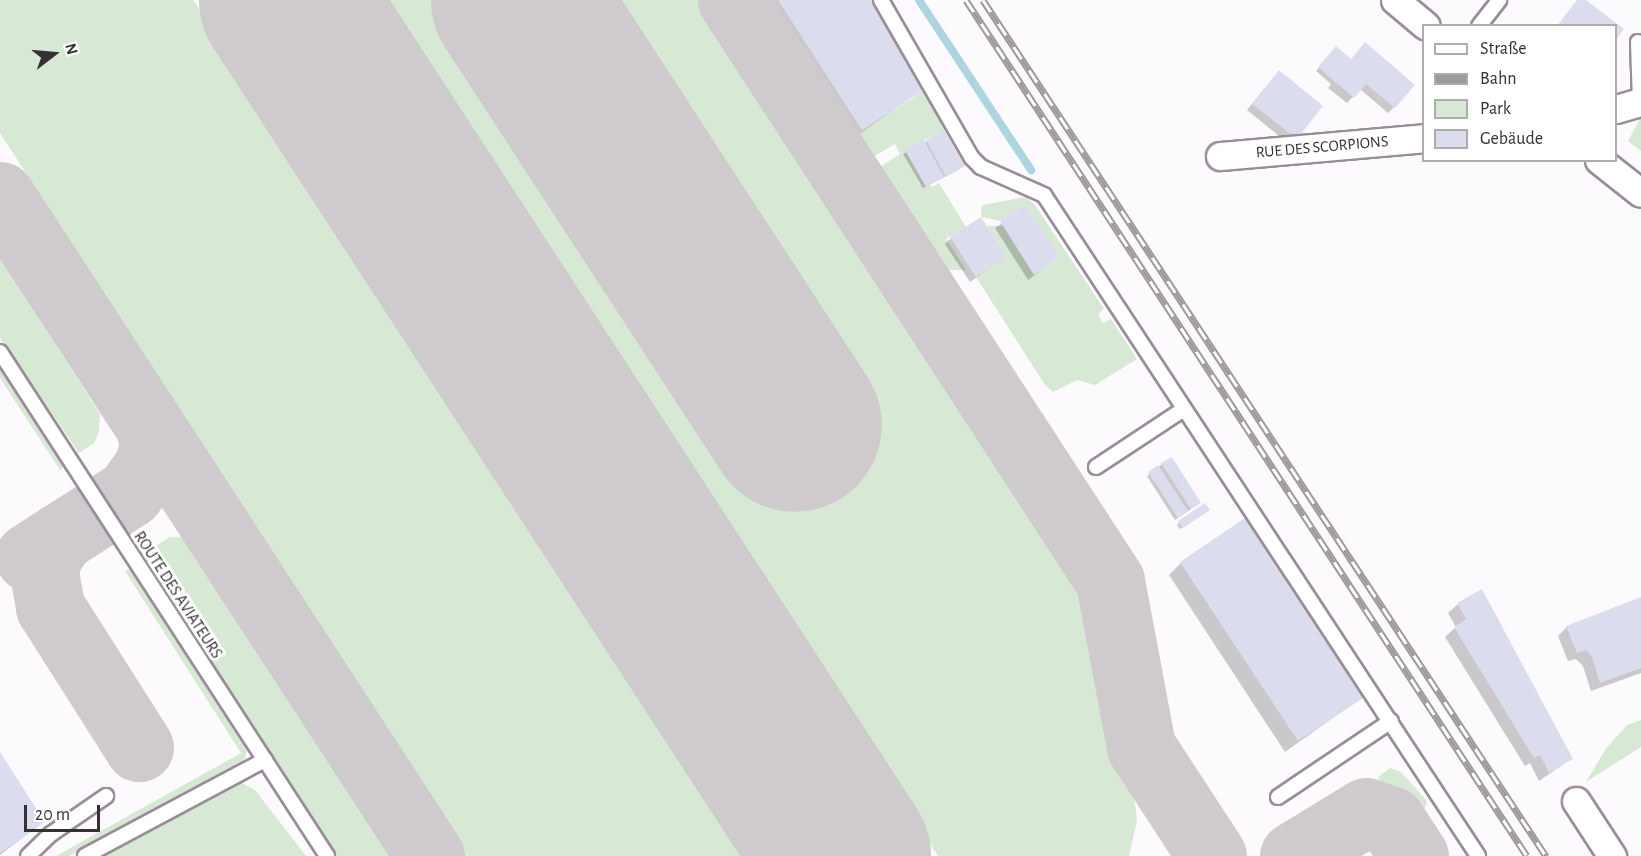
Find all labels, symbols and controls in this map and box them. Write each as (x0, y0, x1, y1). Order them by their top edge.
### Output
north arrow (24, 24, 84, 84)
legend (1422, 24, 1617, 162)
text: Straße (1480, 40, 1526, 58)
text: N (62, 41, 81, 57)
text: Bahn (1480, 70, 1516, 88)
text: Park (1480, 100, 1511, 118)
text: Gebäude (1480, 130, 1543, 148)
street label: RUE DES SCORPIONS (1255, 132, 1389, 162)
street label: ROUTE DES AVIATEURS (130, 528, 226, 662)
scale bar (27, 793, 104, 831)
text: 20 m (35, 806, 70, 824)

